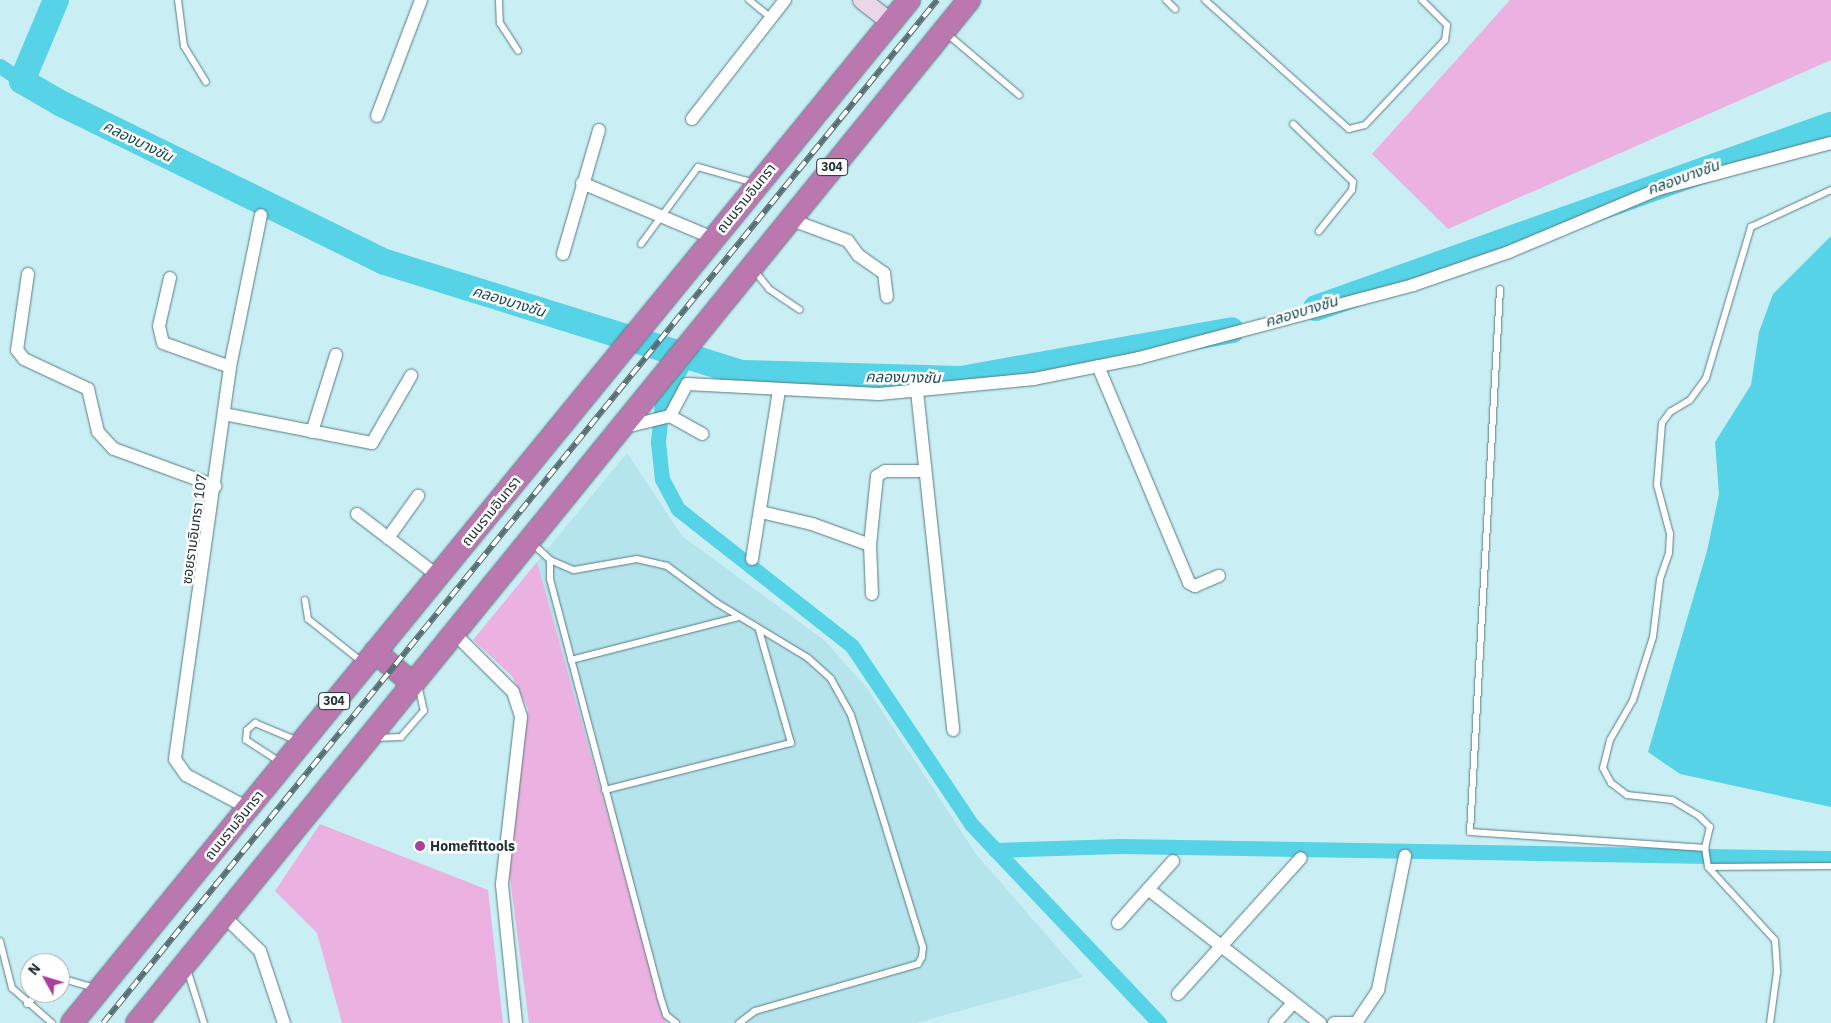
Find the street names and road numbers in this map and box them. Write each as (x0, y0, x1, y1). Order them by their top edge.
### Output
road number: 304 (816, 158, 848, 176)
street label: ถนนรามอินทรา (713, 160, 779, 236)
street label: ซอยรามอินทรา 107 (178, 473, 210, 585)
street label: ถนนรามอินทรา (458, 473, 524, 549)
road number: 304 (318, 691, 350, 710)
street label: ถนนรามอินทรา (201, 787, 267, 863)

